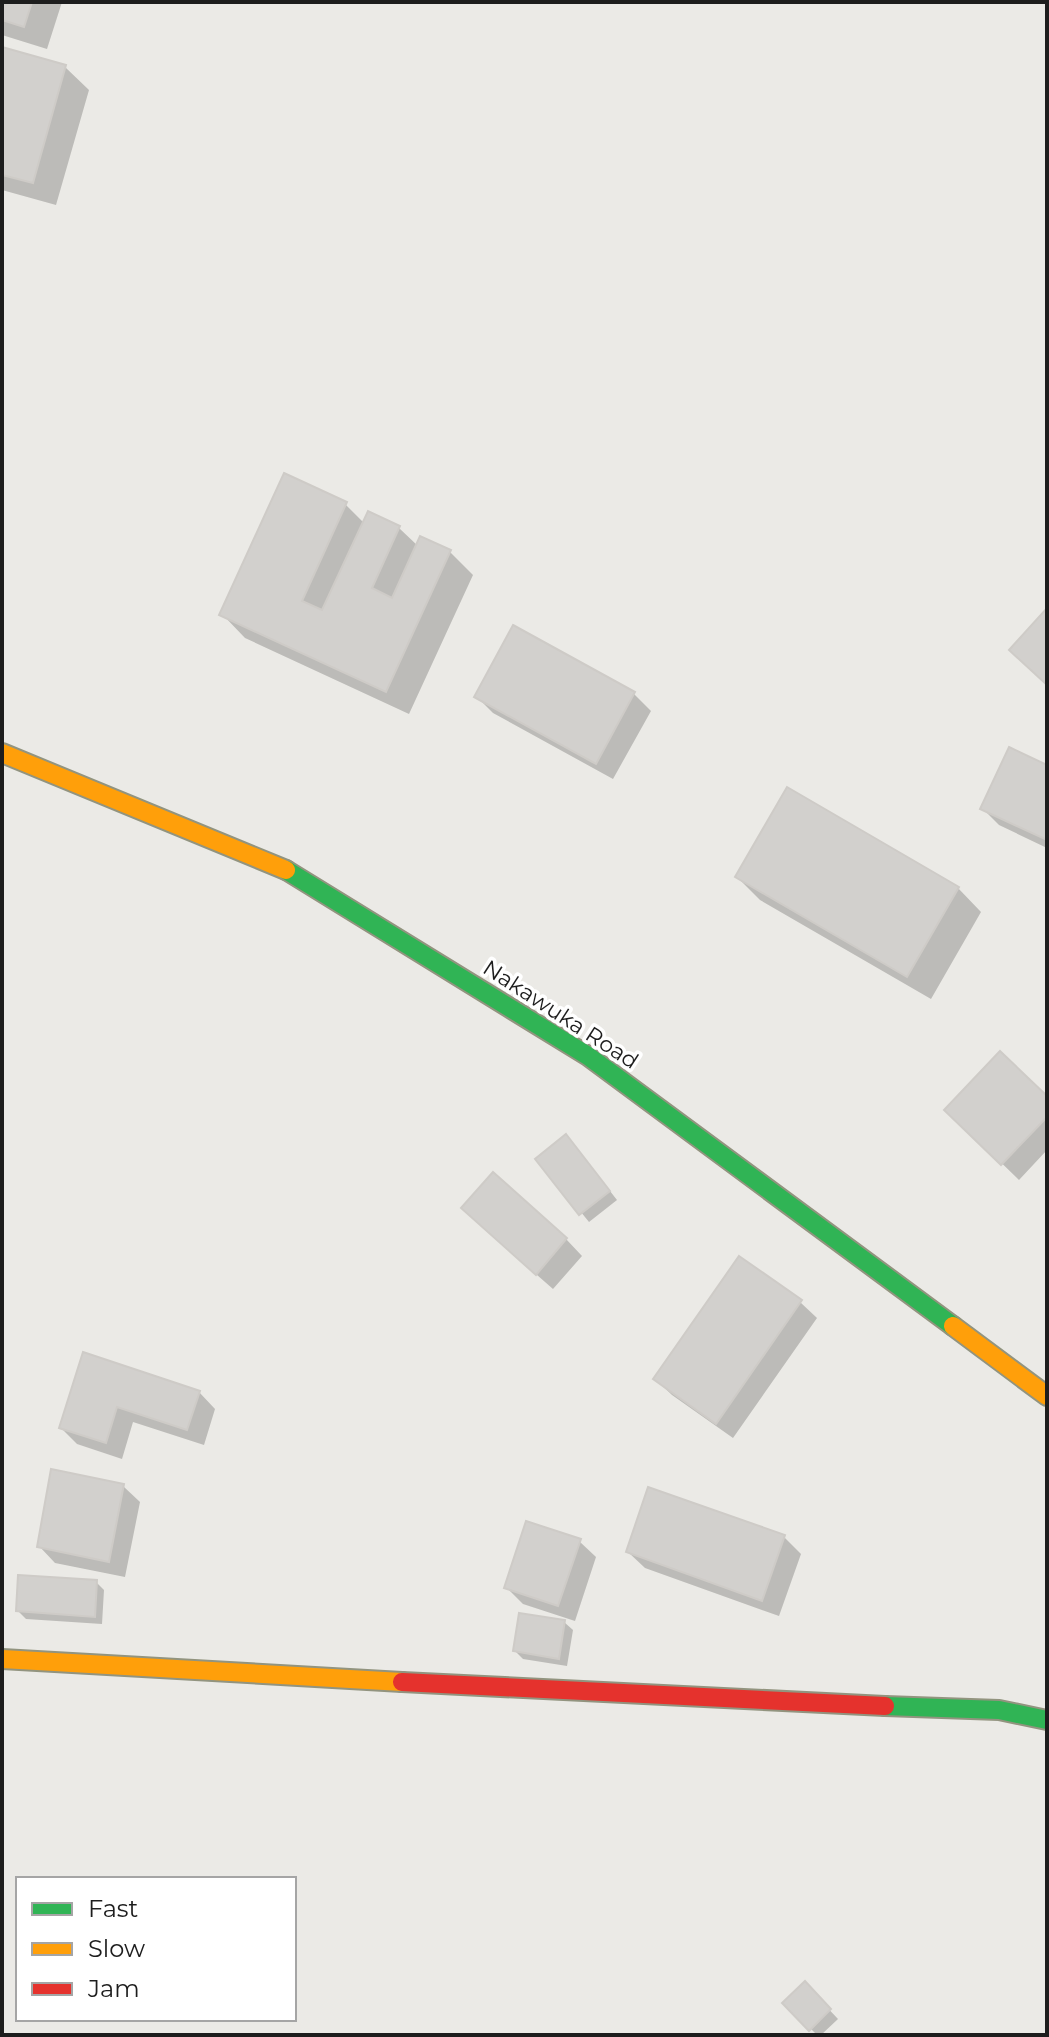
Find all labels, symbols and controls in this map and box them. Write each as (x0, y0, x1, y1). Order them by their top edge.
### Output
street label: Nakawuka Road (478, 954, 644, 1075)
legend (16, 1877, 296, 2021)
text: Fast (88, 1894, 139, 1923)
text: Slow (88, 1934, 145, 1963)
text: Jam (87, 1974, 140, 2003)

